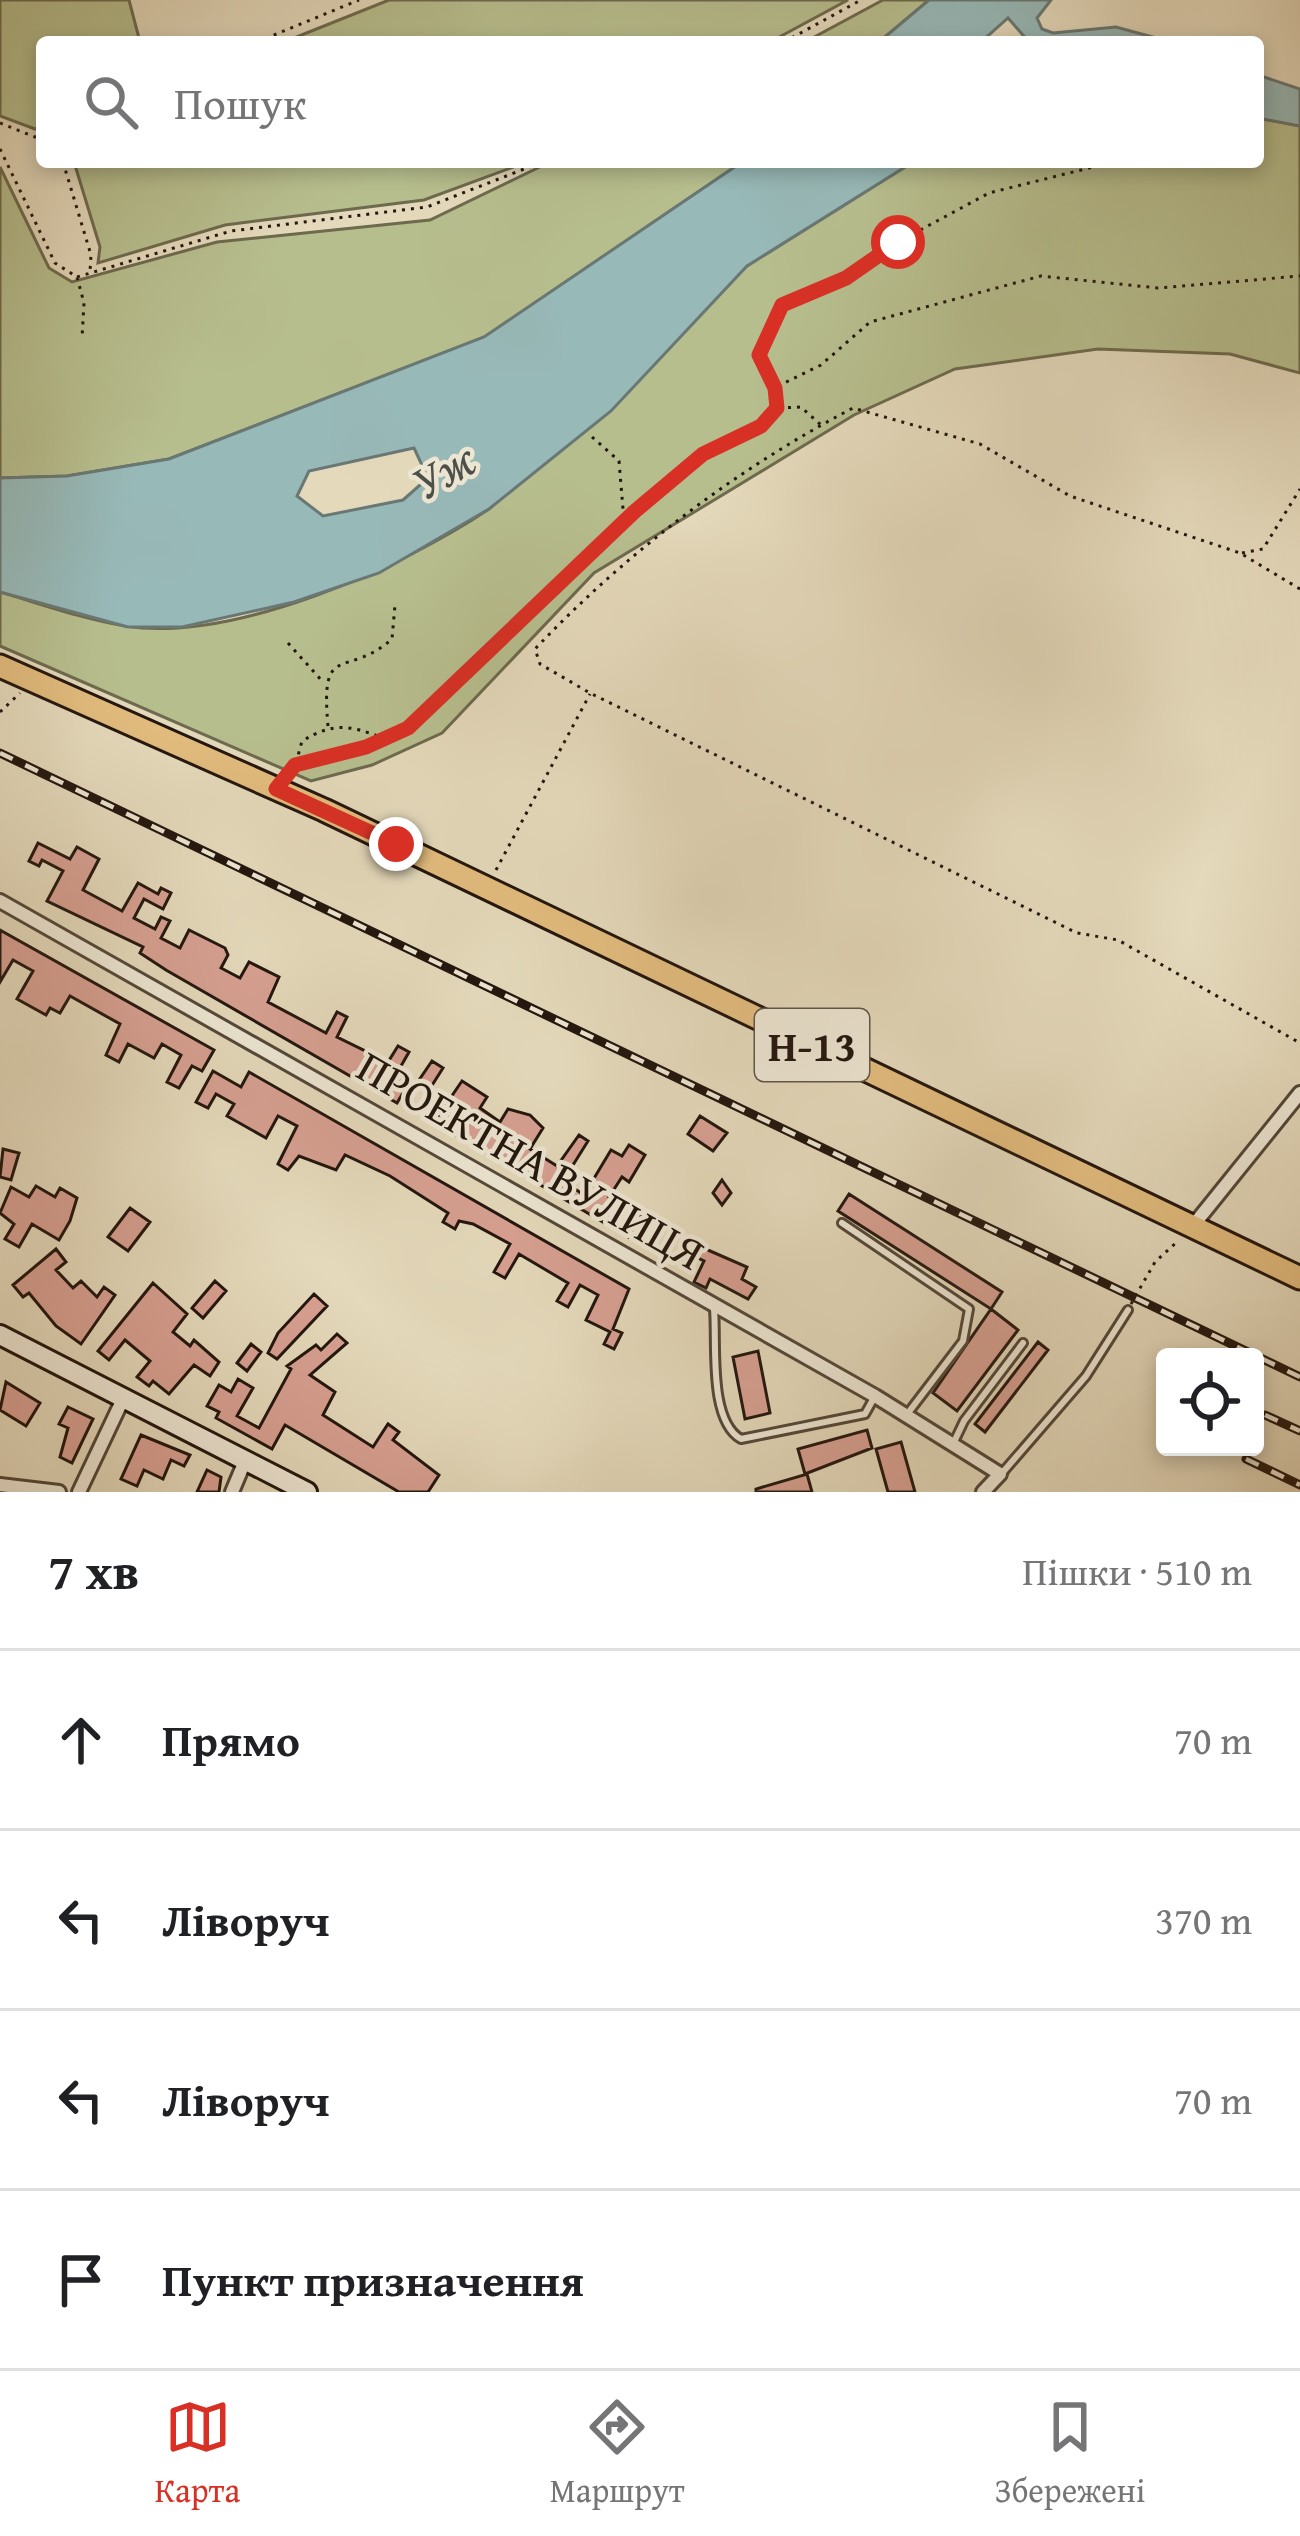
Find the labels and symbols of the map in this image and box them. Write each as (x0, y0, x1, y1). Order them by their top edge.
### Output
route start (871, 215, 925, 269)
water label: Уж (397, 423, 489, 517)
route end (369, 817, 423, 871)
road number: Н-13 (755, 1009, 869, 1081)
street label: ПРОЕКТНА ВУЛИЦЯ (346, 1033, 716, 1285)

